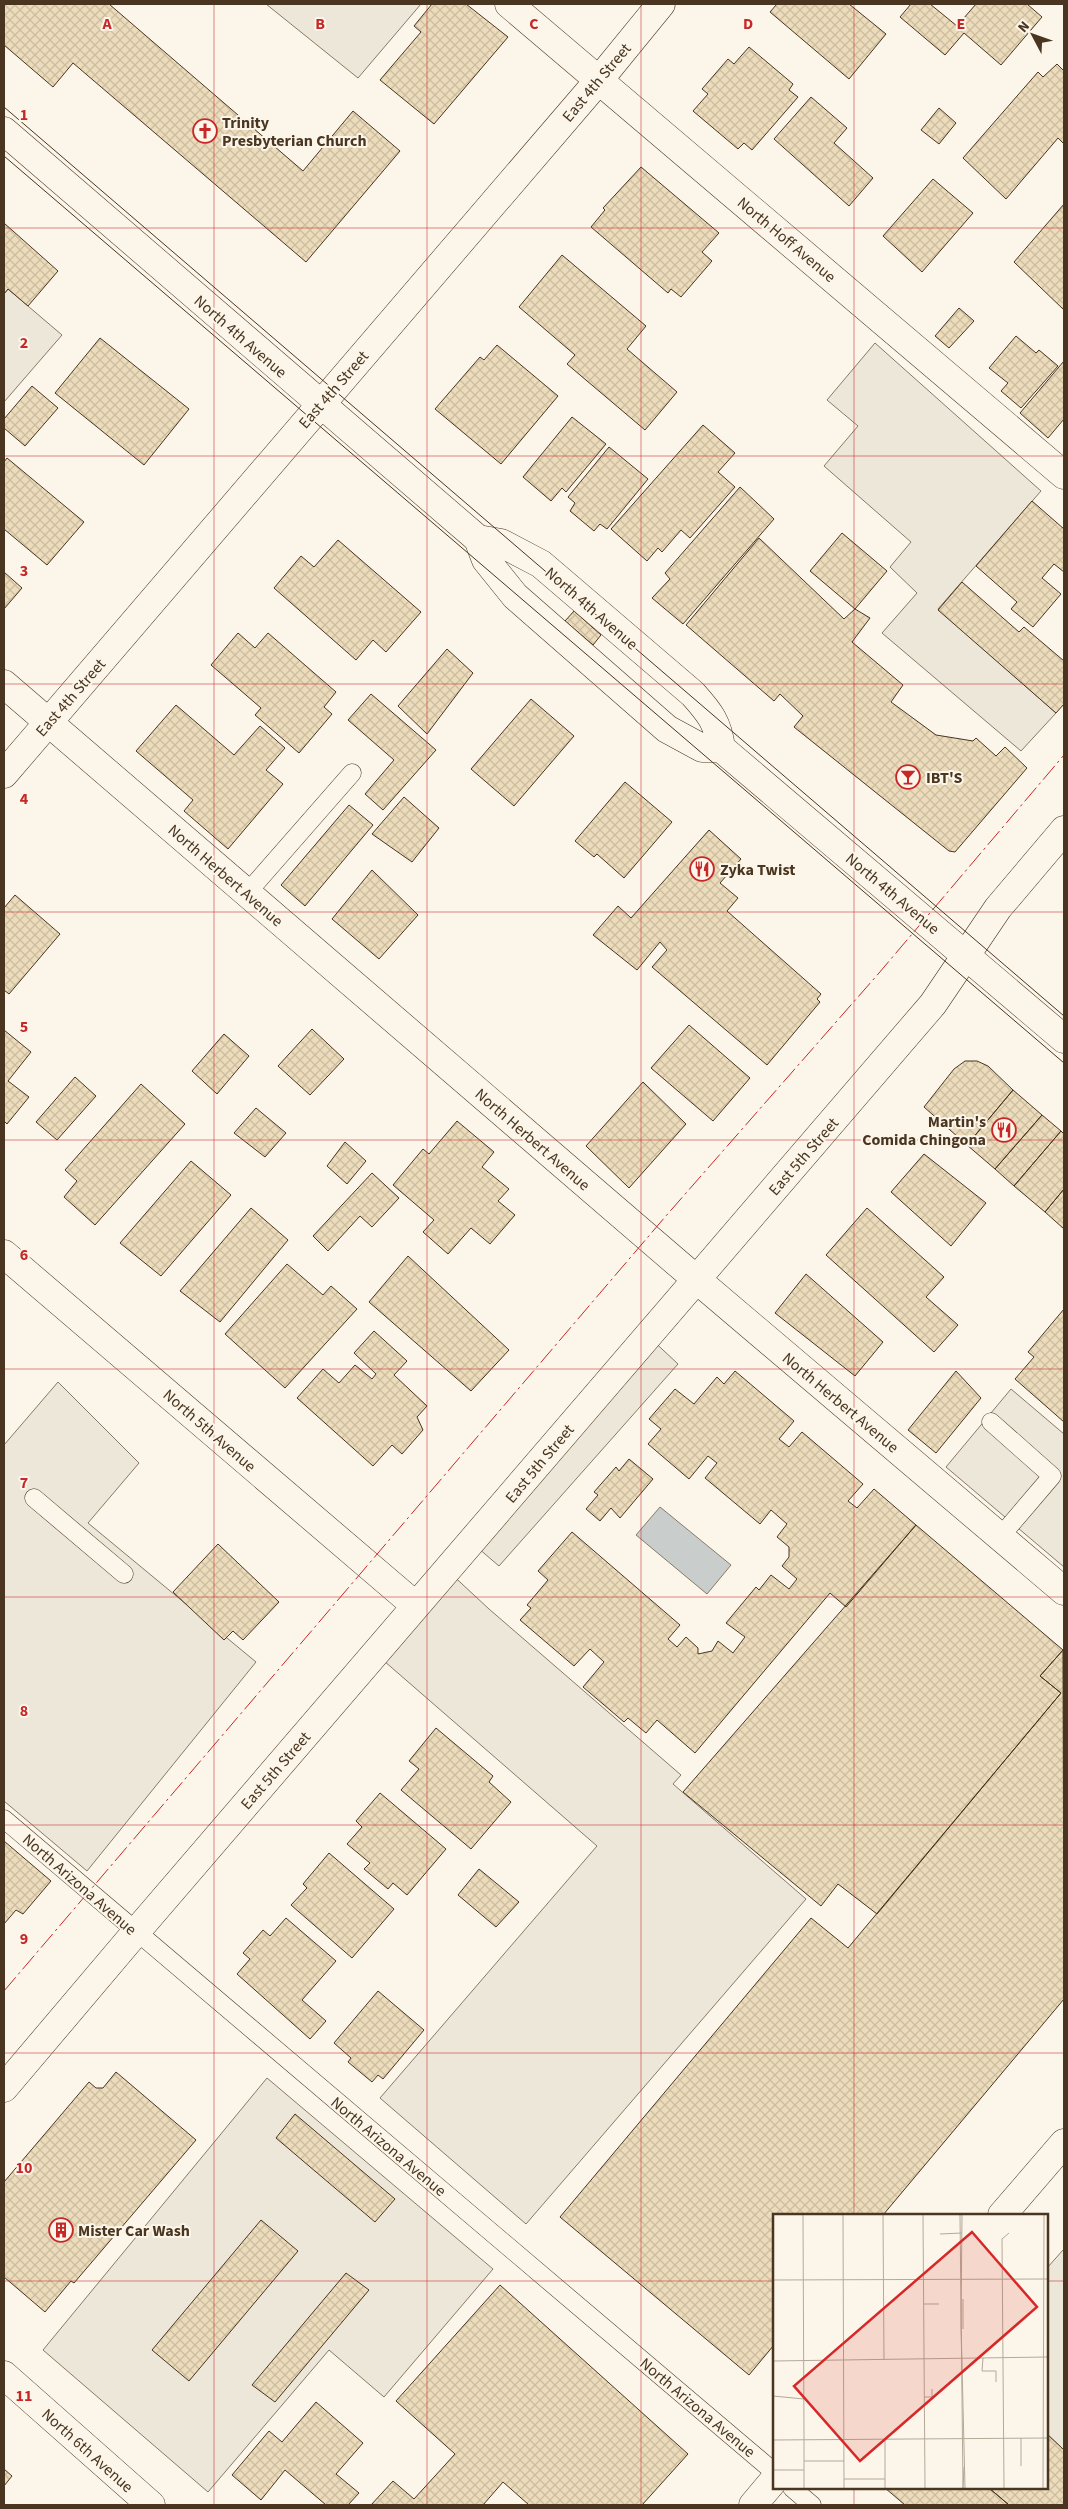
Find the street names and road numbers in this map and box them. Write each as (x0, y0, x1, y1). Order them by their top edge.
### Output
street label: East 4th Street (557, 38, 637, 127)
street label: North Hoff Avenue (732, 192, 840, 288)
street label: North 4th Avenue (189, 290, 292, 383)
street label: East 4th Street (294, 345, 374, 433)
street label: North 4th Avenue (540, 562, 643, 655)
street label: East 4th Street (31, 653, 111, 741)
street label: North Herbert Avenue (163, 820, 288, 932)
street label: North 4th Avenue (841, 848, 944, 940)
street label: North Herbert Avenue (470, 1084, 595, 1196)
street label: East 5th Street (764, 1112, 844, 1200)
street label: North Herbert Avenue (777, 1347, 903, 1458)
street label: North 5th Avenue (158, 1384, 261, 1477)
street label: East 5th Street (500, 1419, 580, 1508)
street label: East 5th Street (236, 1726, 316, 1814)
street label: North Arizona Avenue (18, 1829, 141, 1941)
street label: North Arizona Avenue (326, 2092, 451, 2202)
street label: North Arizona Avenue (635, 2353, 760, 2463)
street label: North 6th Avenue (37, 2404, 138, 2498)

